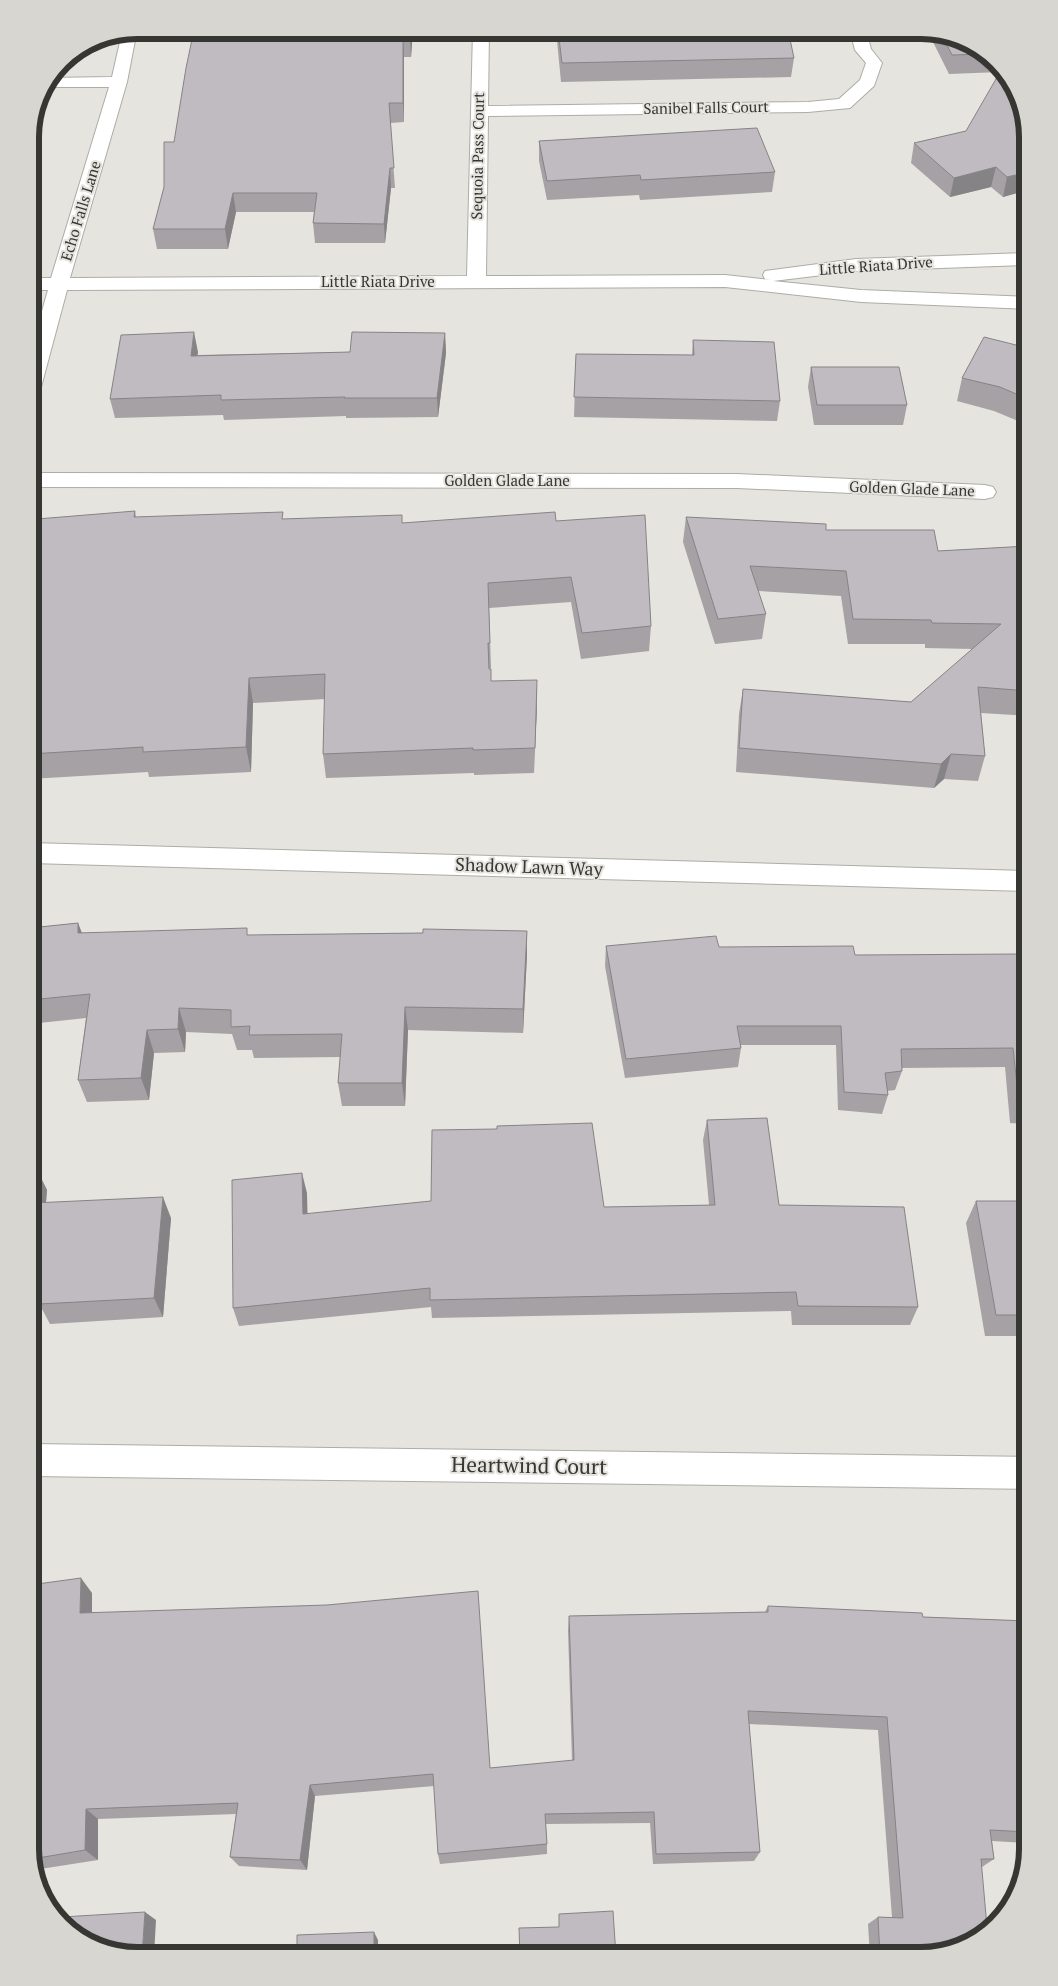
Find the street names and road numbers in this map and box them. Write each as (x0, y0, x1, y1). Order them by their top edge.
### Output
street label: Sequoia Pass Court (466, 92, 488, 220)
street label: Sanibel Falls Court (643, 96, 769, 118)
street label: Echo Falls Lane (55, 158, 105, 263)
street label: Little Riata Drive (818, 251, 933, 279)
street label: Little Riata Drive (321, 271, 435, 291)
street label: Golden Glade Lane (444, 470, 570, 490)
street label: Golden Glade Lane (849, 476, 975, 500)
street label: Shadow Lawn Way (455, 851, 604, 881)
street label: Heartwind Court (451, 1450, 607, 1480)

